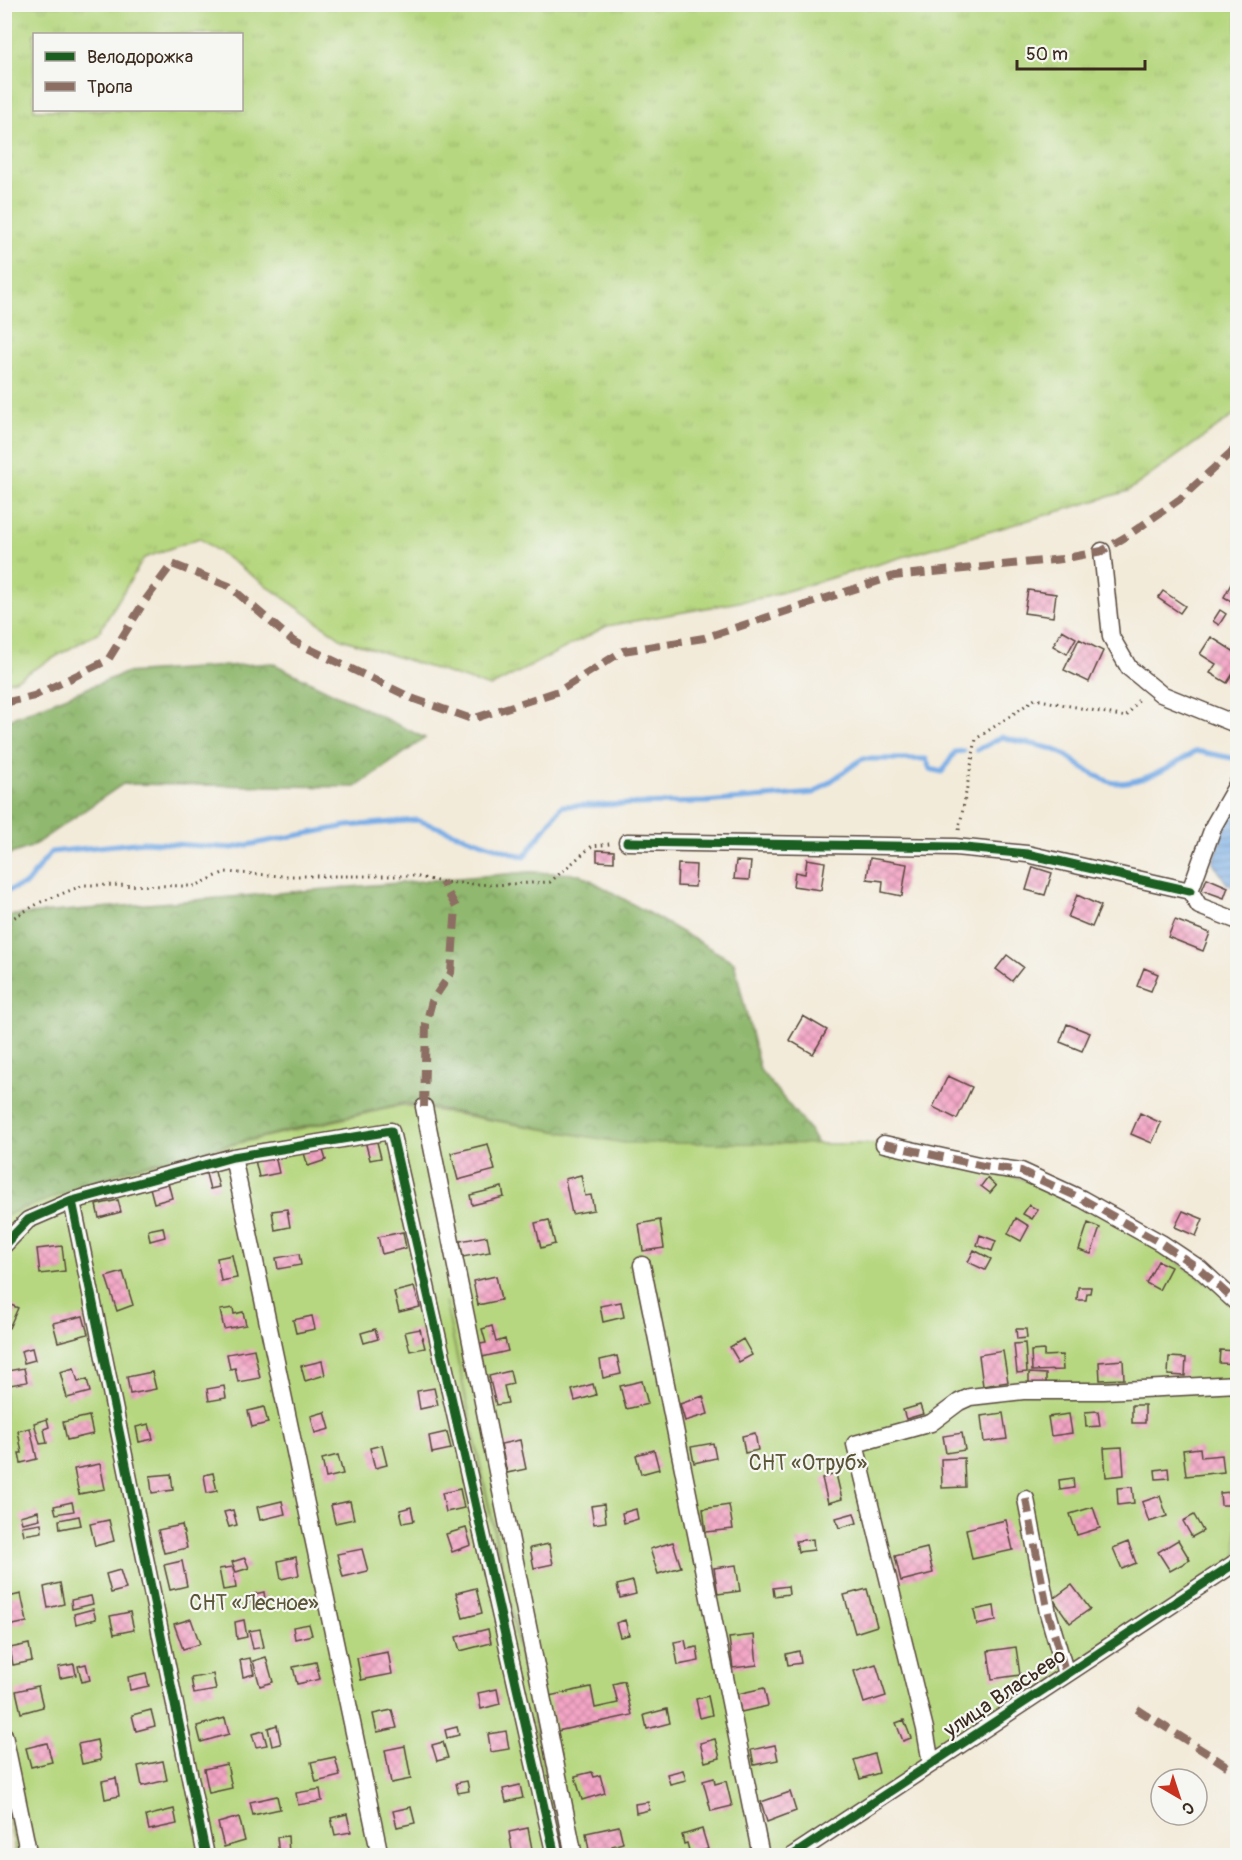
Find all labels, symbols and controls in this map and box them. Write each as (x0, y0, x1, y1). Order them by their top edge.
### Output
legend (33, 33, 243, 111)
scale bar (1017, 33, 1144, 71)
text: 50 m (1026, 43, 1068, 66)
text: Велодорожка (87, 46, 193, 69)
text: Тропа (87, 76, 133, 99)
park label: СНТ «Отруб» (749, 1450, 868, 1477)
park label: СНТ «Лесное» (189, 1590, 319, 1617)
street label: улица Власьево (938, 1642, 1071, 1744)
north arrow (1149, 1767, 1209, 1827)
text: С (1178, 1797, 1198, 1819)

